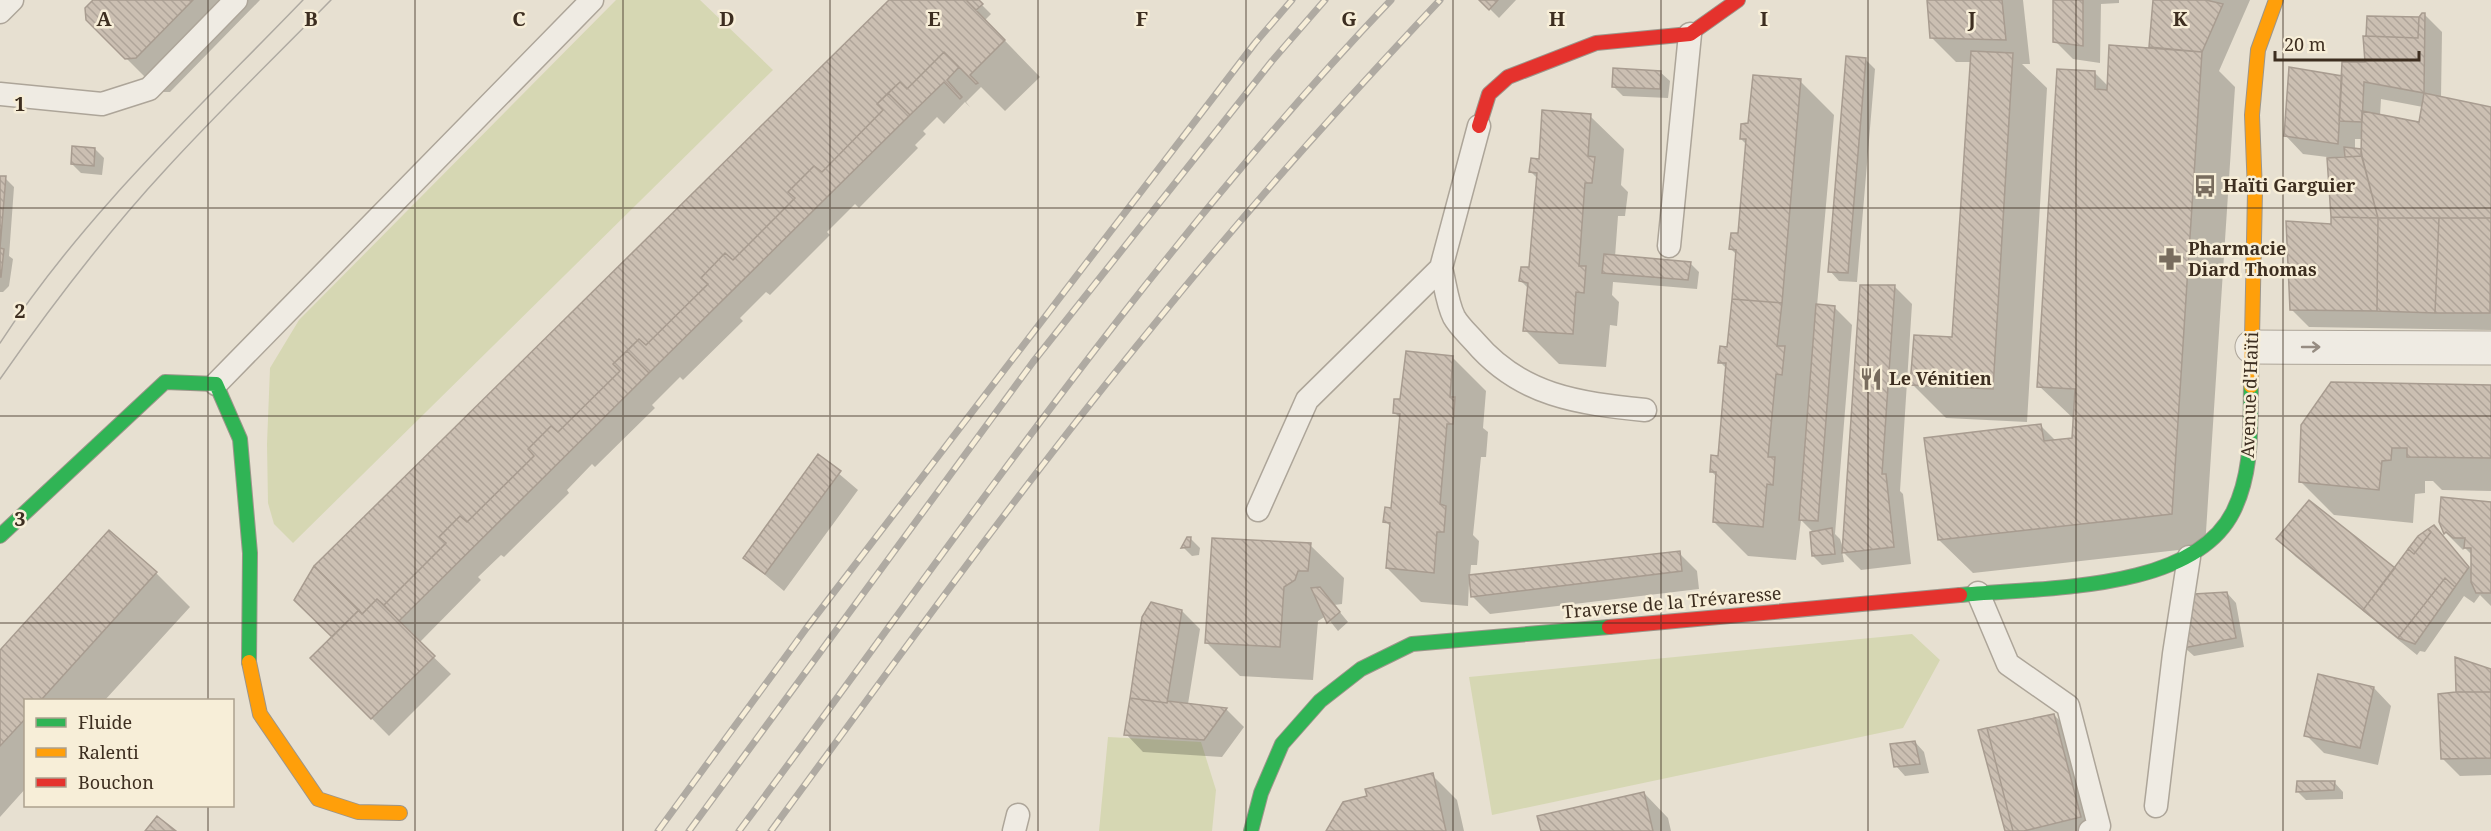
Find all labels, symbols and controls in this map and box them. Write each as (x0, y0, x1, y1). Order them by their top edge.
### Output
text: A (96, 5, 112, 32)
text: B (304, 5, 318, 32)
text: C (512, 5, 526, 32)
text: D (719, 5, 735, 32)
text: E (927, 5, 941, 32)
text: F (1136, 5, 1148, 32)
text: G (1341, 5, 1357, 32)
text: H (1549, 5, 1565, 32)
text: I (1760, 5, 1768, 32)
text: J (1967, 5, 1976, 32)
text: K (2173, 5, 2188, 32)
scale bar (2275, 24, 2419, 62)
text: 20 m (2284, 32, 2326, 56)
text: 1 (14, 90, 26, 117)
bus stop icon: Haïti Garguier (2192, 173, 2218, 199)
place label: Haïti Garguier (2223, 173, 2356, 197)
place label: Pharmacie Diard Thomas (2188, 236, 2317, 281)
pharmacy icon: Pharmacie Diard Thomas (2157, 246, 2183, 272)
text: 2 (14, 297, 26, 324)
street label: Avenue d'Haïti (2235, 331, 2263, 458)
one-way arrow (2300, 341, 2320, 353)
restaurant icon: Le Vénitien (1858, 366, 1884, 392)
place label: Le Vénitien (1889, 366, 1992, 390)
text: 3 (14, 505, 26, 532)
street label: Traverse de la Trévaresse (1561, 580, 1782, 624)
legend (24, 699, 234, 807)
text: Fluide (78, 710, 132, 734)
text: Ralenti (78, 740, 139, 764)
text: Bouchon (78, 770, 154, 794)

